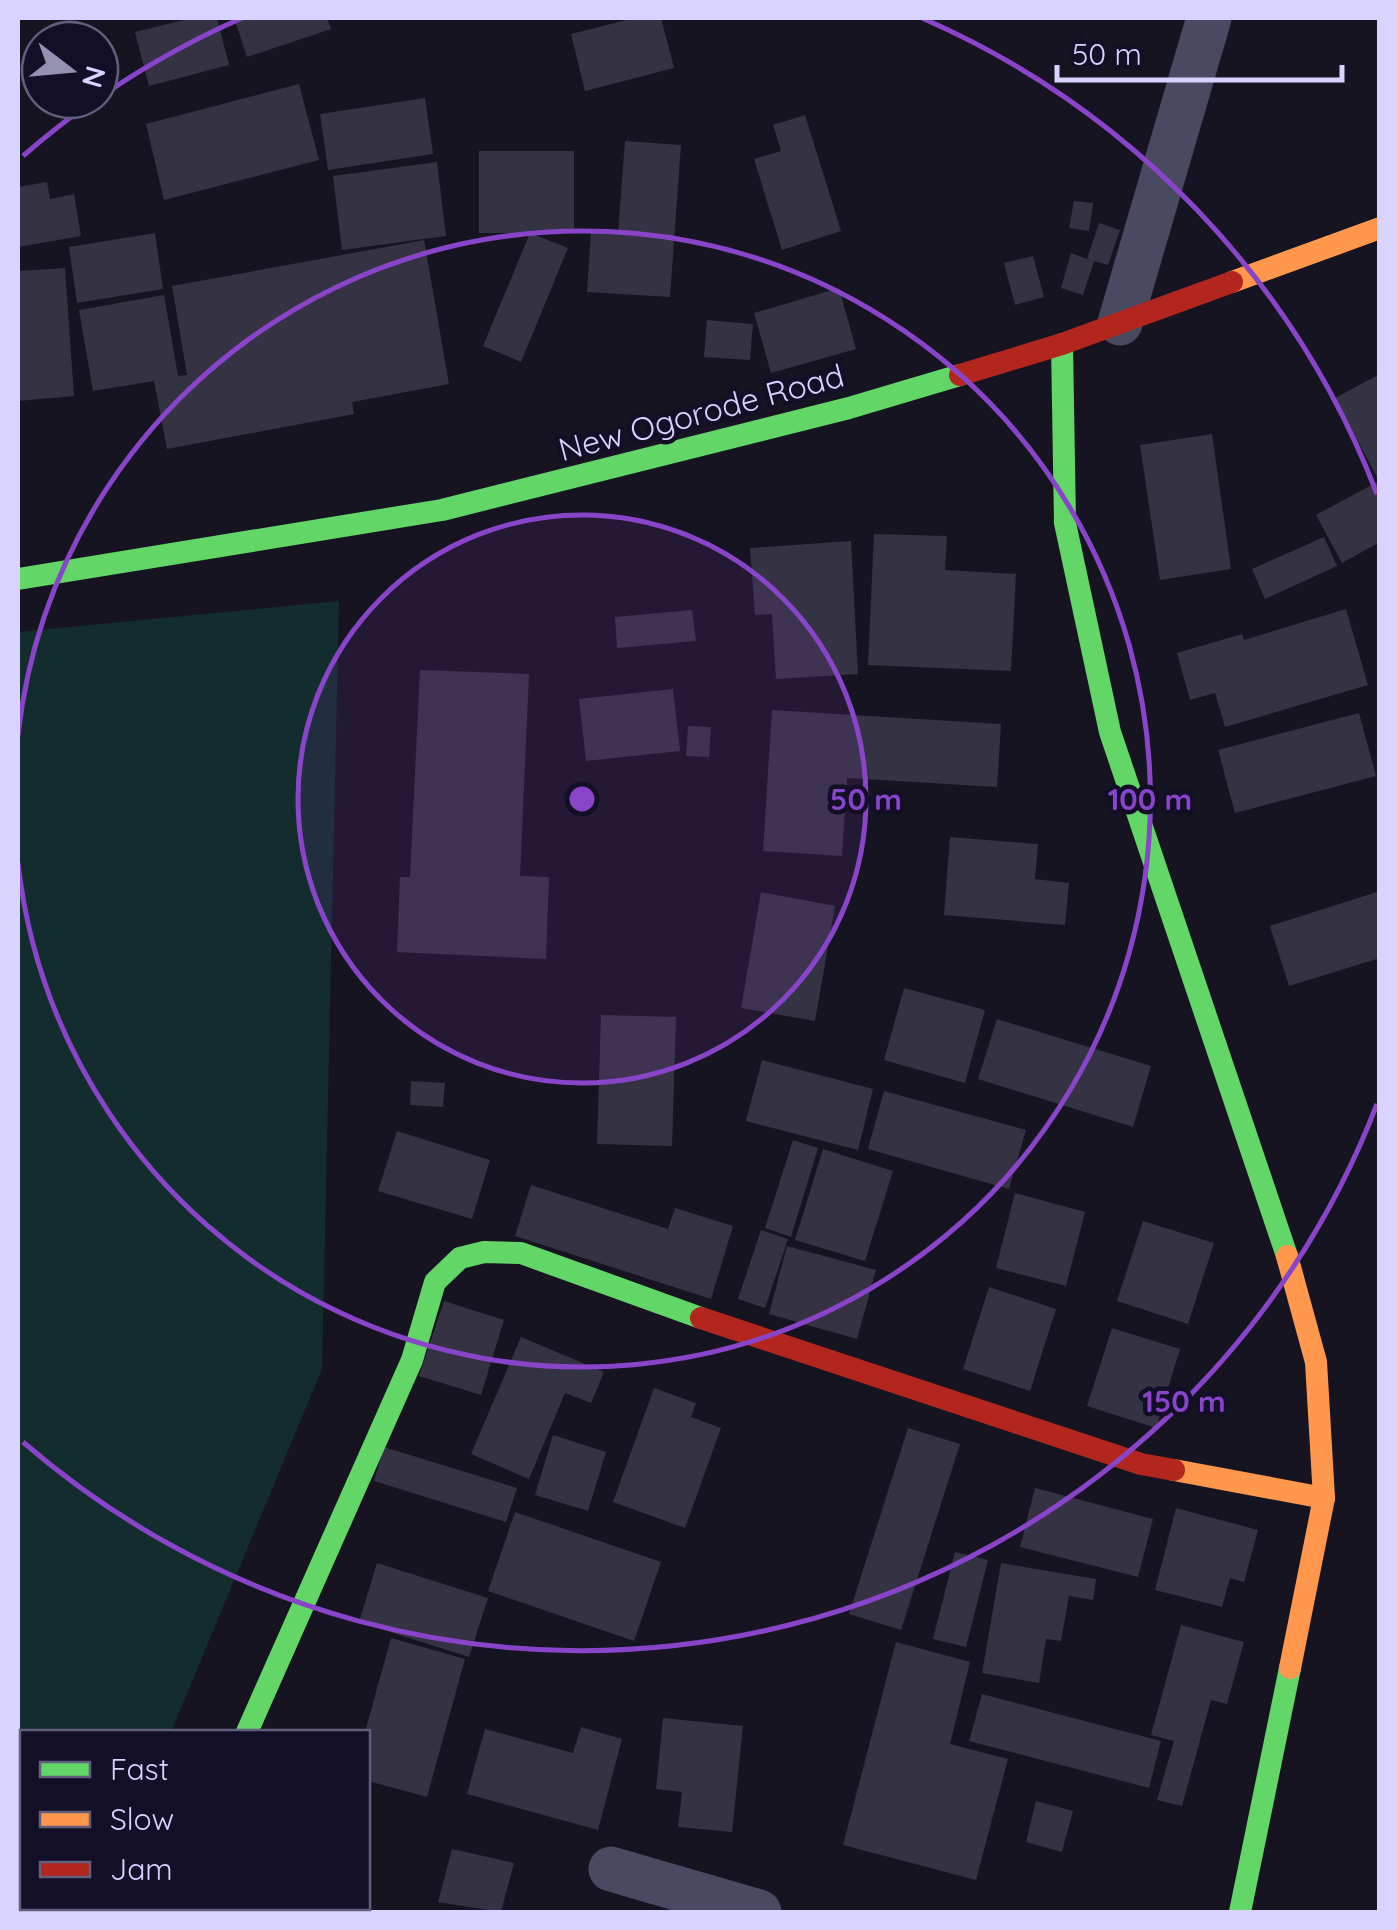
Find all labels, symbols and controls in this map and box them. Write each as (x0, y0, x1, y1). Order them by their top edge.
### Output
north arrow (20, 20, 120, 120)
scale bar (1057, 20, 1342, 82)
text: 50 m (1072, 35, 1142, 73)
text: N (75, 62, 114, 92)
street label: New Ogorode Road (554, 355, 848, 469)
text: 50 m (830, 780, 902, 818)
text: 100 m (1108, 780, 1192, 818)
centre of rings (564, 781, 600, 817)
text: 150 m (1142, 1382, 1226, 1420)
legend (20, 1730, 370, 1910)
text: Fast (110, 1750, 169, 1788)
text: Slow (110, 1800, 174, 1838)
text: Jam (110, 1850, 173, 1888)

